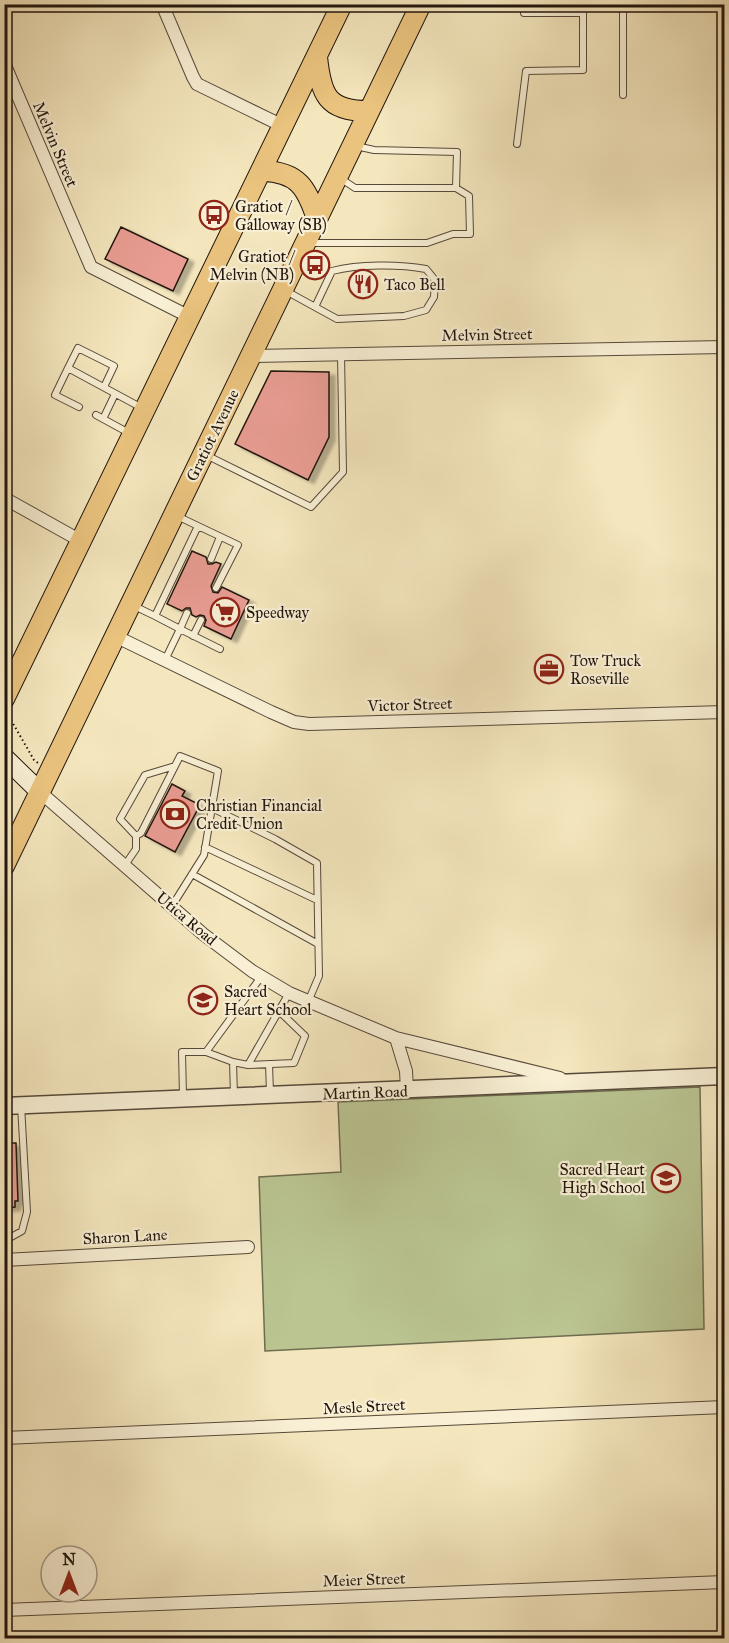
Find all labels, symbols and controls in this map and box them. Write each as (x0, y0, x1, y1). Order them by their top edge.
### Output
street label: Melvin Street (29, 99, 82, 190)
place label: Gratiot / Galloway (SB) (235, 197, 327, 235)
bus stop icon: Gratiot / Galloway (SB) (198, 199, 230, 231)
place label: Gratiot / Melvin (NB) (209, 247, 296, 285)
bus stop icon: Gratiot / Melvin (NB) (299, 249, 331, 281)
restaurant icon: Taco Bell (347, 268, 379, 300)
place label: Taco Bell (384, 275, 446, 294)
street label: Melvin Street (441, 324, 533, 345)
street label: Gratiot Avenue (182, 386, 243, 484)
supermarket icon: Speedway (209, 596, 241, 628)
place label: Speedway (246, 603, 309, 622)
place label: Tow Truck Roseville (570, 651, 642, 688)
office icon: Tow Truck Roseville (533, 653, 565, 685)
street label: Victor Street (366, 694, 453, 716)
place label: Christian Financial Credit Union (196, 796, 323, 833)
bank icon: Christian Financial Credit Union (159, 798, 191, 830)
street label: Utica Road (152, 888, 221, 949)
place label: Sacred Heart School (224, 982, 312, 1019)
school or university icon: Sacred Heart School (187, 984, 219, 1016)
street label: Martin Road (322, 1082, 408, 1103)
place label: Sacred Heart High School (560, 1160, 646, 1198)
school or university icon: Sacred Heart High School (650, 1162, 682, 1194)
street label: Sharon Lane (82, 1225, 168, 1248)
street label: Mesle Street (322, 1395, 406, 1418)
north arrow (39, 1544, 99, 1604)
text: N (62, 1550, 76, 1569)
street label: Meier Street (322, 1569, 406, 1590)

